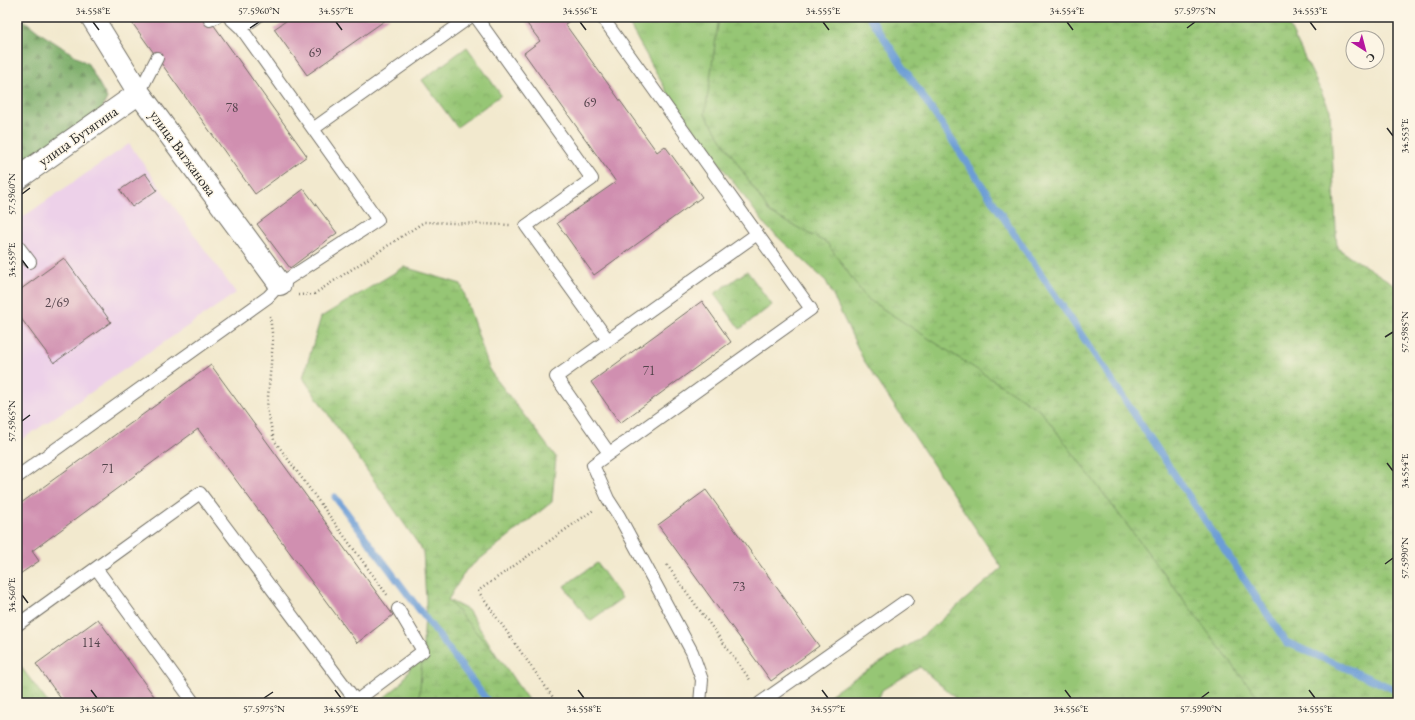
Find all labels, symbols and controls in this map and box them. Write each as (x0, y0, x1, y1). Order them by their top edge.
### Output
text: 34.558°E (76, 4, 111, 17)
text: 57.5960°N (238, 4, 280, 17)
text: 34.557°E (319, 4, 354, 17)
text: 34.556°E (563, 4, 598, 17)
text: 34.555°E (806, 4, 841, 17)
text: 34.554°E (1050, 4, 1085, 17)
text: 57.5975°N (1174, 4, 1216, 17)
text: 34.553°E (1293, 4, 1328, 17)
north arrow (1345, 30, 1385, 70)
house number: 69 (309, 44, 322, 61)
text: С (1363, 50, 1378, 66)
house number: 69 (584, 94, 597, 111)
house number: 78 (226, 99, 238, 116)
street label: улица Бутягина (34, 101, 121, 170)
street label: улица Вагжанова (146, 106, 221, 200)
text: 34.553°E (1398, 118, 1411, 153)
text: 57.5960°N (5, 173, 18, 215)
text: 34.559°E (5, 242, 18, 277)
house number: 2/69 (45, 294, 70, 311)
text: 57.5985°N (1398, 311, 1411, 353)
house number: 71 (643, 362, 655, 379)
text: 57.5965°N (5, 400, 18, 442)
text: 34.554°E (1398, 453, 1411, 488)
house number: 71 (102, 460, 114, 477)
text: 57.5990°N (1398, 537, 1411, 579)
text: 34.560°E (5, 577, 18, 612)
house number: 73 (733, 578, 745, 595)
house number: 114 (82, 634, 101, 651)
text: 34.560°E (80, 702, 115, 715)
text: 57.5975°N (243, 702, 285, 715)
text: 34.559°E (324, 702, 359, 715)
text: 34.558°E (567, 702, 602, 715)
text: 34.557°E (811, 702, 846, 715)
text: 34.556°E (1054, 702, 1089, 715)
text: 57.5990°N (1180, 702, 1222, 715)
text: 34.555°E (1298, 702, 1333, 715)

